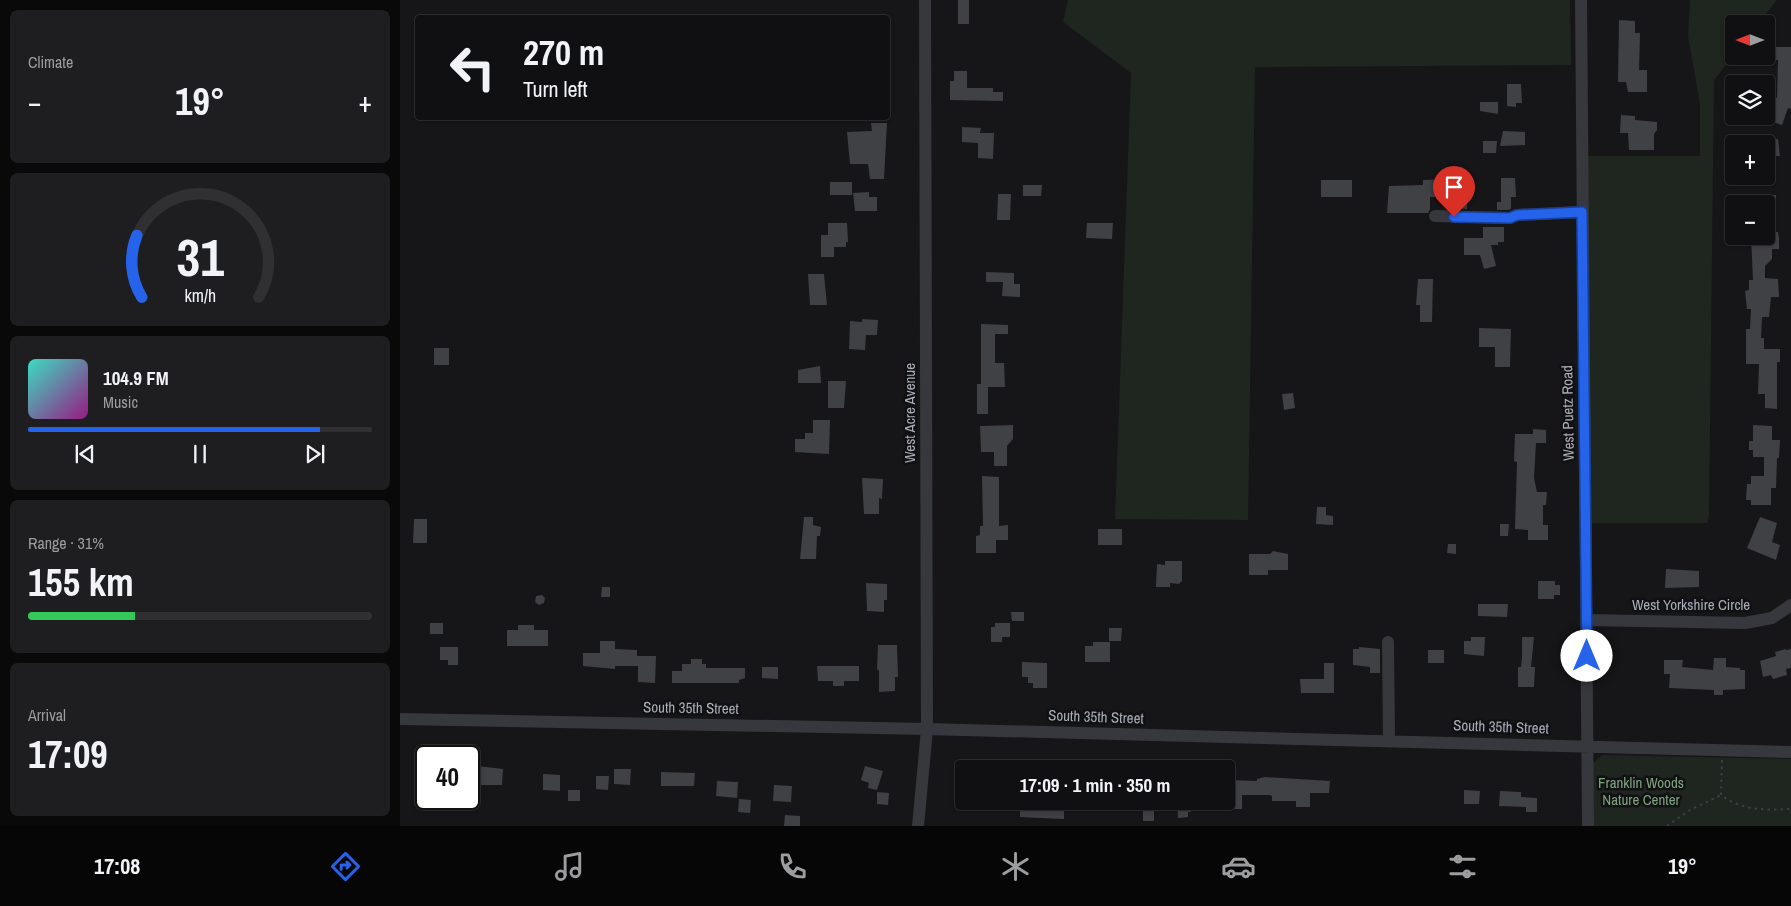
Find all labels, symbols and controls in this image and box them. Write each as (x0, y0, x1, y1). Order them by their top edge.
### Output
north arrow (1725, 15, 1775, 65)
map controls (1725, 15, 1775, 245)
text: 270 m (523, 29, 604, 76)
icon: left (440, 35, 505, 100)
text: Climate (28, 51, 73, 73)
text: Turn left (523, 74, 588, 104)
button: layers (1725, 75, 1775, 125)
text: 19° (175, 76, 225, 127)
text: − (28, 83, 41, 121)
text: + (359, 83, 372, 121)
button: + (1725, 135, 1775, 185)
pin (1433, 166, 1475, 217)
icon: arrive (1440, 173, 1468, 201)
button: − (1725, 195, 1775, 245)
text: 31 (176, 222, 224, 292)
text: km/h (184, 284, 216, 308)
street label: West Acre Avenue (899, 363, 920, 463)
text: 104.9 FM (103, 365, 169, 391)
street label: West Puetz Road (1556, 365, 1579, 461)
text: Music (103, 391, 138, 413)
icon: previous (71, 440, 99, 468)
icon: pause (186, 440, 214, 468)
icon: next (301, 440, 329, 468)
text: Range · 31% (28, 532, 104, 554)
text: 155 km (28, 557, 134, 608)
street label: West Yorkshire Circle (1632, 594, 1750, 615)
position arrow (1560, 629, 1612, 681)
street label: South 35th Street (643, 696, 740, 719)
text: Arrival (28, 704, 66, 726)
street label: South 35th Street (1048, 704, 1145, 729)
street label: South 35th Street (1453, 714, 1550, 739)
text: 17:09 (28, 729, 108, 780)
speed limit sign: 40 (415, 745, 480, 810)
text: 17:09 · 1 min · 350 m (1020, 772, 1170, 798)
park label: Franklin Woods Nature Center (1598, 772, 1684, 810)
icon: directions (328, 849, 363, 884)
icon: music (552, 849, 587, 884)
icon: phone (775, 849, 810, 884)
icon: climate (998, 849, 1033, 884)
icon: car (1221, 849, 1256, 884)
icon: filters (1445, 849, 1480, 884)
text: 17:08 (94, 851, 140, 881)
text: 19° (1668, 851, 1697, 881)

